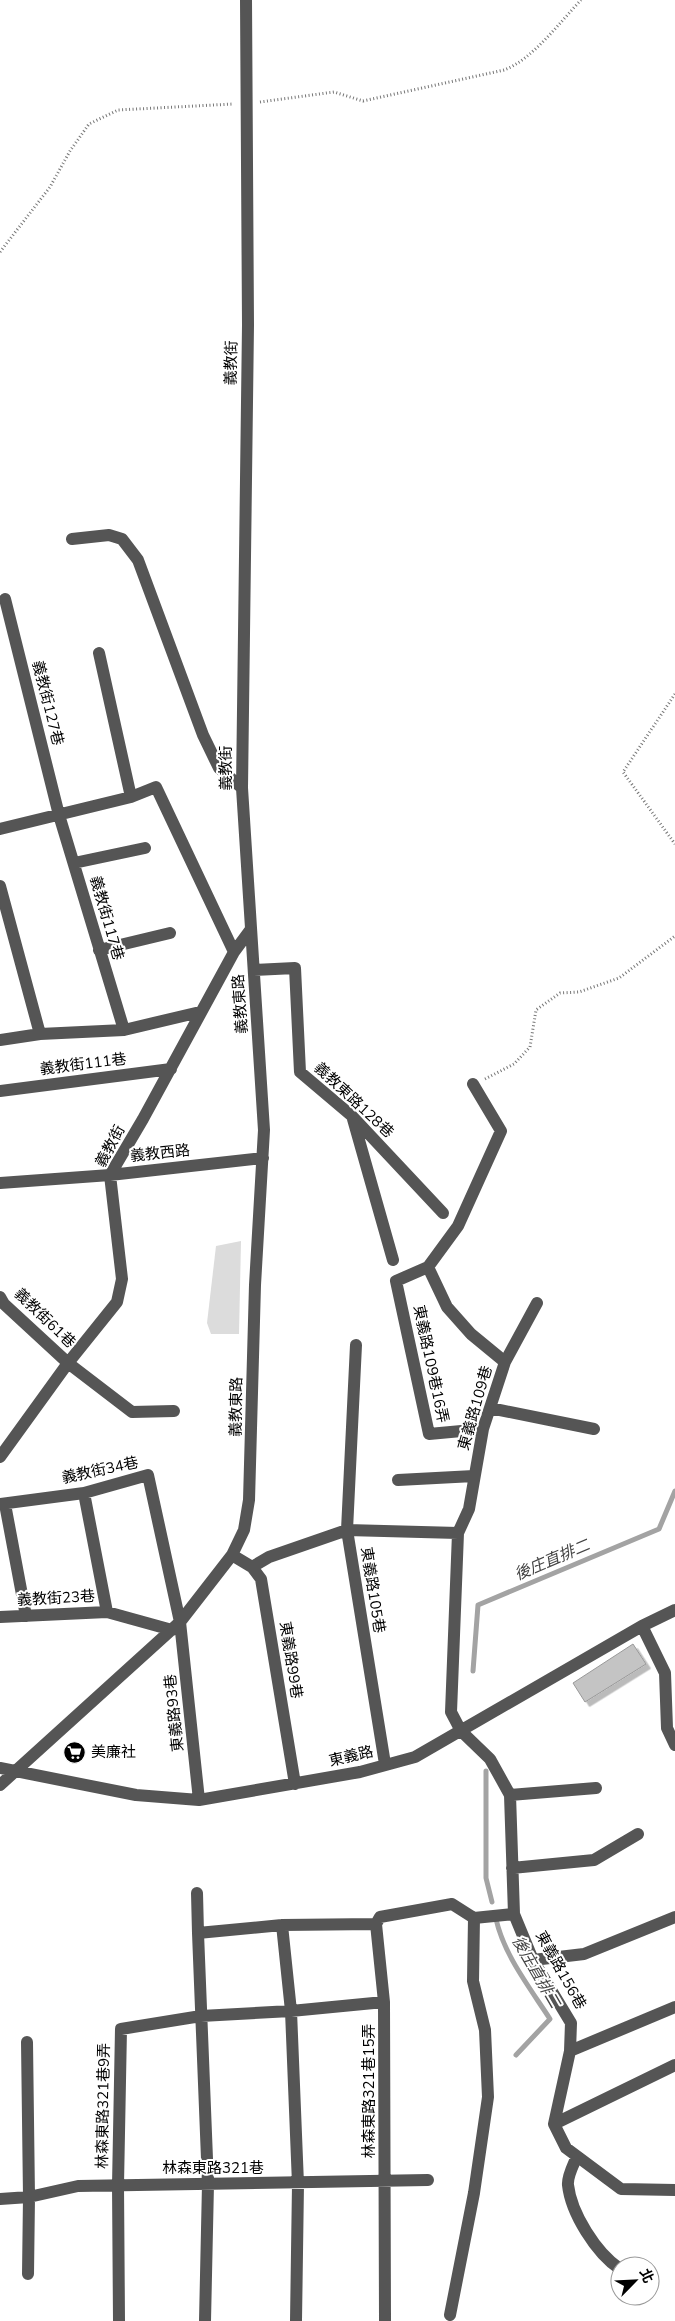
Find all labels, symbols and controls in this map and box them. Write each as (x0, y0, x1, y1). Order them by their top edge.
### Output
street label: 義教街 (221, 340, 241, 386)
street label: 義教街127巷 (28, 658, 68, 748)
street label: 義教街 (216, 745, 236, 791)
street label: 義教街117巷 (85, 873, 129, 963)
street label: 義教東路 (228, 973, 252, 1035)
street label: 義教街111巷 (39, 1049, 127, 1079)
street label: 義教東路128巷 (310, 1058, 398, 1142)
street label: 義教街 (91, 1121, 129, 1171)
street label: 義教西路 (129, 1140, 191, 1166)
street label: 義教街61巷 (10, 1284, 80, 1352)
street label: 東義路109巷16弄 (409, 1303, 453, 1425)
street label: 東義路109巷 (453, 1363, 497, 1453)
street label: 義教東路 (225, 1377, 247, 1437)
street label: 義教街34巷 (60, 1452, 140, 1488)
water label: 後庄直排二 (511, 1534, 594, 1586)
street label: 東義路105巷 (356, 1545, 390, 1635)
street label: 義教街23巷 (17, 1586, 95, 1610)
street label: 東義路99巷 (275, 1620, 307, 1700)
street label: 東義路93巷 (160, 1673, 188, 1753)
supermarket icon: 美廉社 (63, 1740, 87, 1764)
street label: 東義路 (327, 1741, 375, 1771)
place label: 美廉社 (91, 1742, 136, 1762)
street label: 東義路156巷 (531, 1927, 591, 2013)
water label: 後庄直排二 (506, 1932, 566, 2013)
street label: 林森東路321巷15弄 (359, 2023, 379, 2159)
street label: 林森東路321巷9弄 (92, 2043, 114, 2169)
street label: 林森東路321巷 (162, 2158, 264, 2178)
north arrow (610, 2256, 660, 2306)
text: 北 (635, 2266, 658, 2286)

